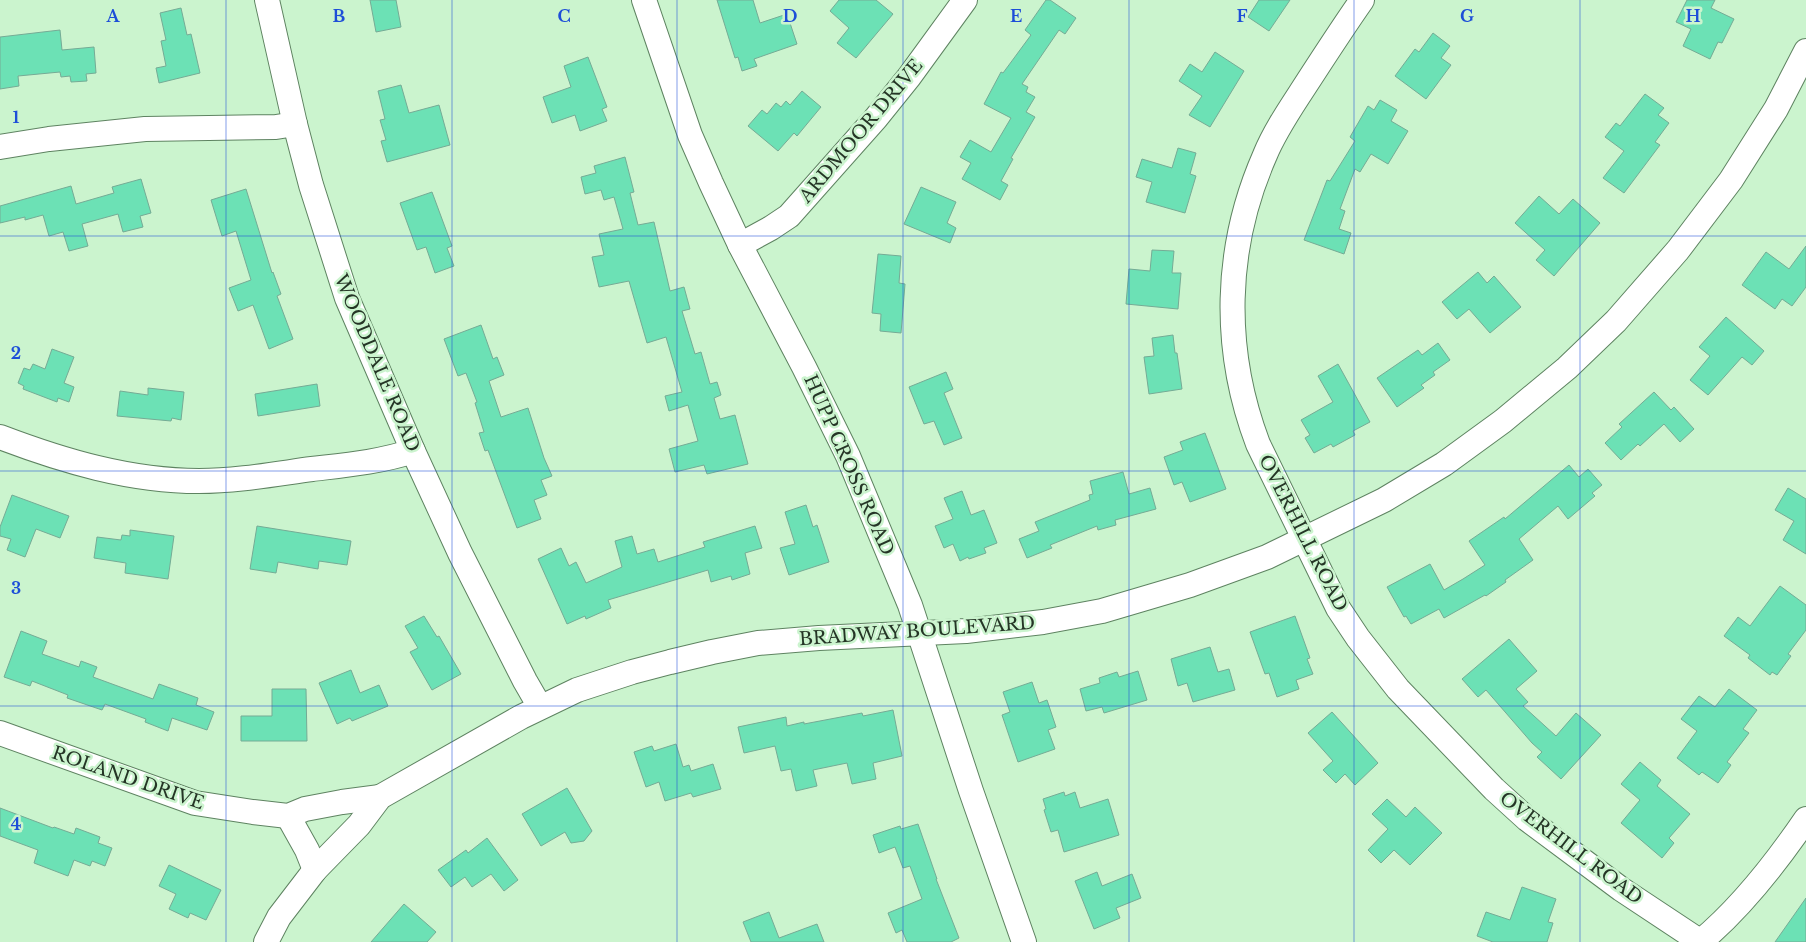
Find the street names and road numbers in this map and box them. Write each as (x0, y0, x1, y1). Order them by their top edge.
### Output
street label: ARDMOOR DRIVE (794, 55, 927, 208)
street label: WOODDALE ROAD (329, 270, 424, 455)
street label: HUPP CROSS ROAD (799, 371, 899, 559)
street label: OVERHILL ROAD (1254, 451, 1352, 615)
street label: BRADWAY BOULEVARD (798, 612, 1036, 650)
street label: ROLAND DRIVE (49, 742, 207, 814)
street label: OVERHILL ROAD (1495, 787, 1647, 909)

